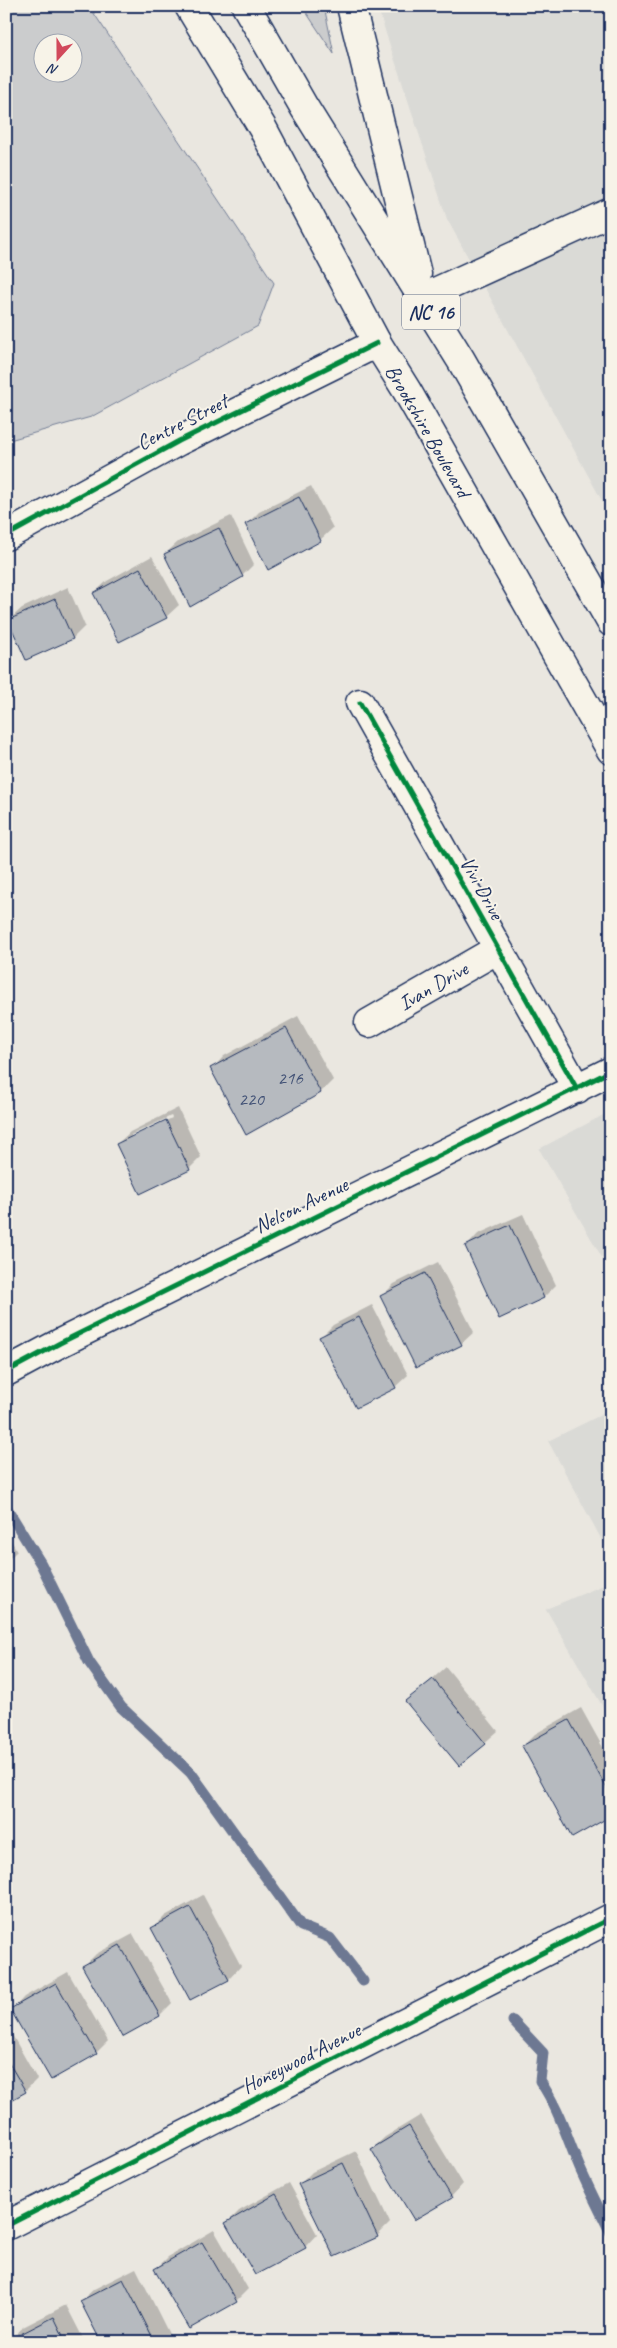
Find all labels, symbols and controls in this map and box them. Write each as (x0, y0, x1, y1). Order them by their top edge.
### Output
north arrow (32, 32, 82, 82)
text: N (44, 59, 61, 79)
road number: NC 16 (402, 294, 460, 330)
street label: Brookshire Boulevard (380, 360, 478, 504)
street label: Centre Street (132, 387, 234, 456)
street label: Vivi Drive (454, 852, 511, 926)
street label: Ivan Drive (394, 955, 473, 1016)
house number: 216 (277, 1066, 304, 1090)
house number: 220 (238, 1087, 265, 1111)
street label: Nelson Avenue (250, 1171, 353, 1239)
street label: Honeywood Avenue (237, 2016, 367, 2099)

